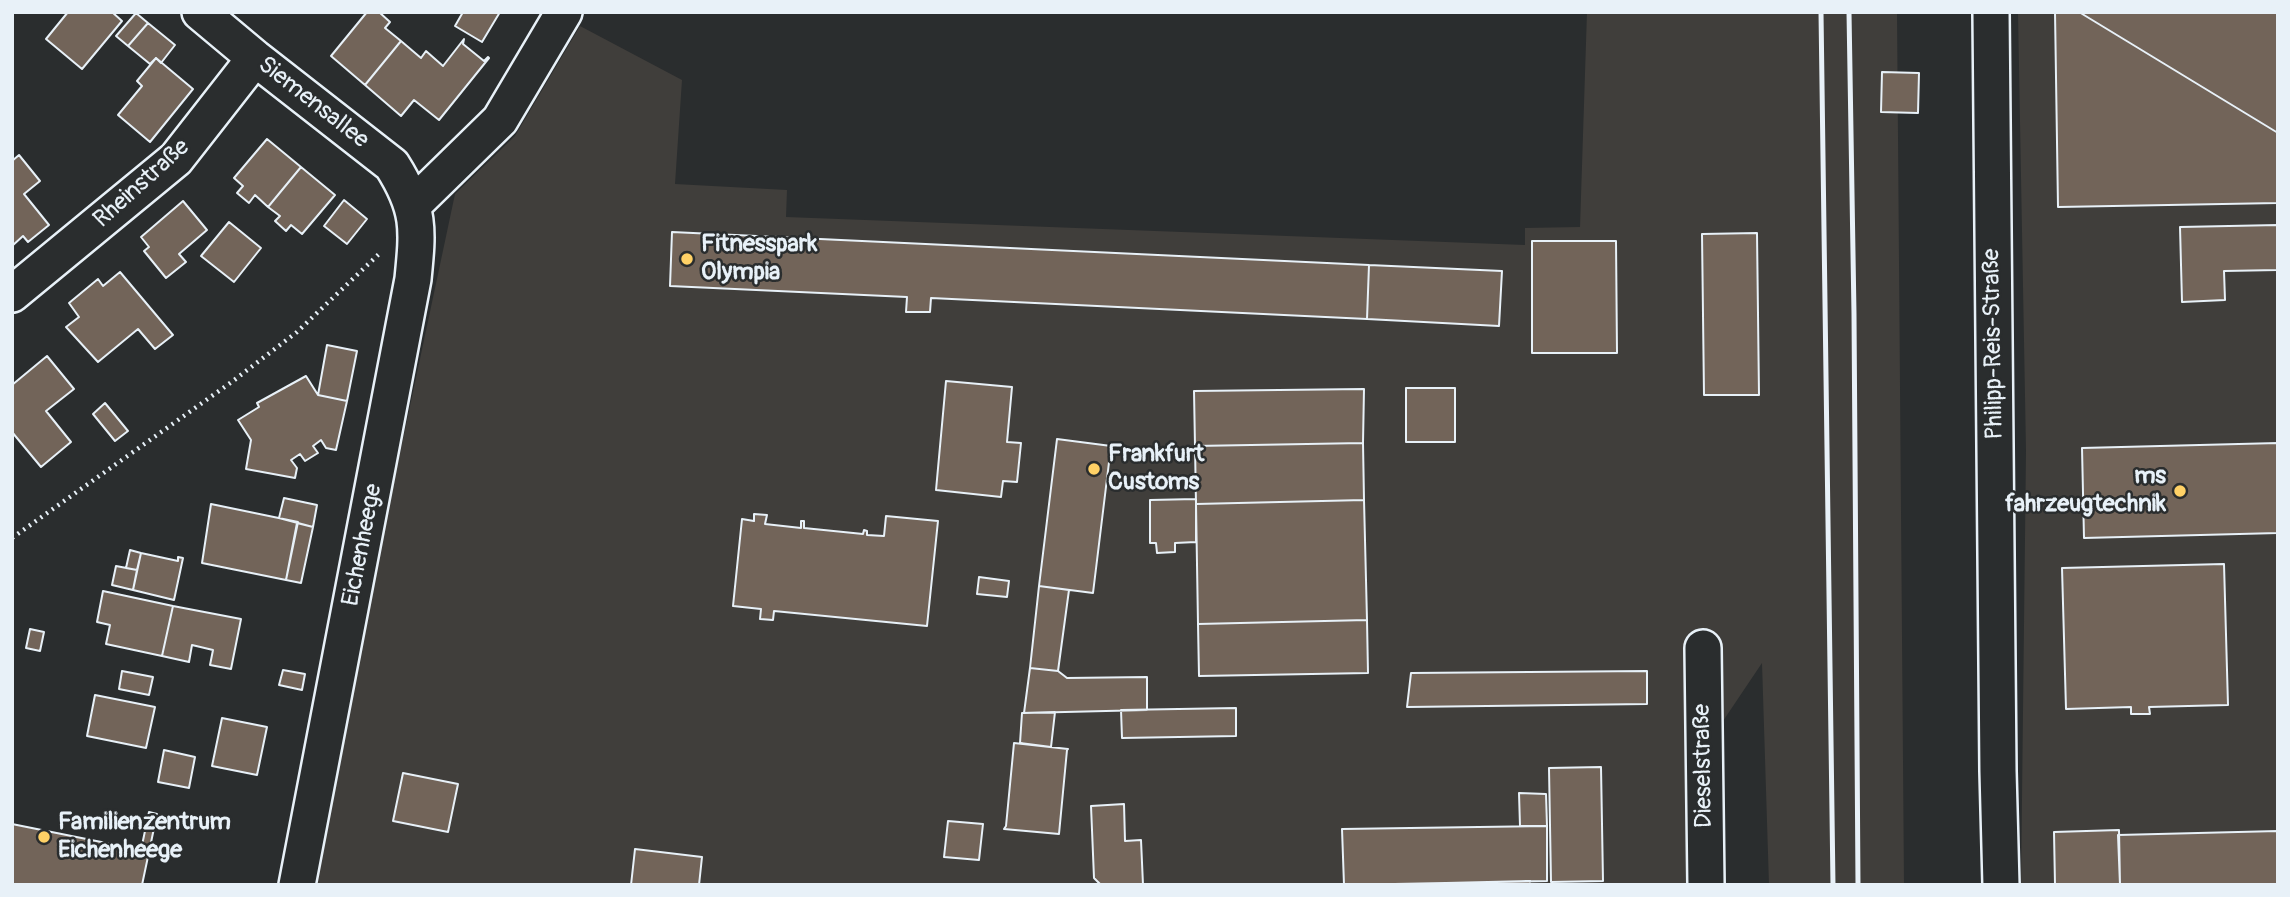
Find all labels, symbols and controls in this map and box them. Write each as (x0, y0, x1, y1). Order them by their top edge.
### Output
street label: Siemensallee (252, 51, 374, 155)
street label: Rheinstraße (88, 133, 196, 235)
place label: Fitnesspark Olympia (701, 231, 817, 287)
street label: Philipp-Reis-Straße (1978, 248, 2010, 440)
marker: Fitnesspark Olympia (679, 251, 695, 267)
place label: Frankfurt Customs (1108, 441, 1204, 497)
marker: Frankfurt Customs (1086, 461, 1102, 477)
place label: ms fahrzeugtechnik (2005, 463, 2166, 519)
street label: Eichenheege (337, 481, 389, 609)
marker: ms fahrzeugtechnik (2172, 483, 2188, 499)
street label: Dieselstraße (1689, 704, 1719, 828)
place label: Familienzentrum Eichenheege (58, 809, 231, 865)
marker: Familienzentrum Eichenheege (36, 829, 52, 845)

